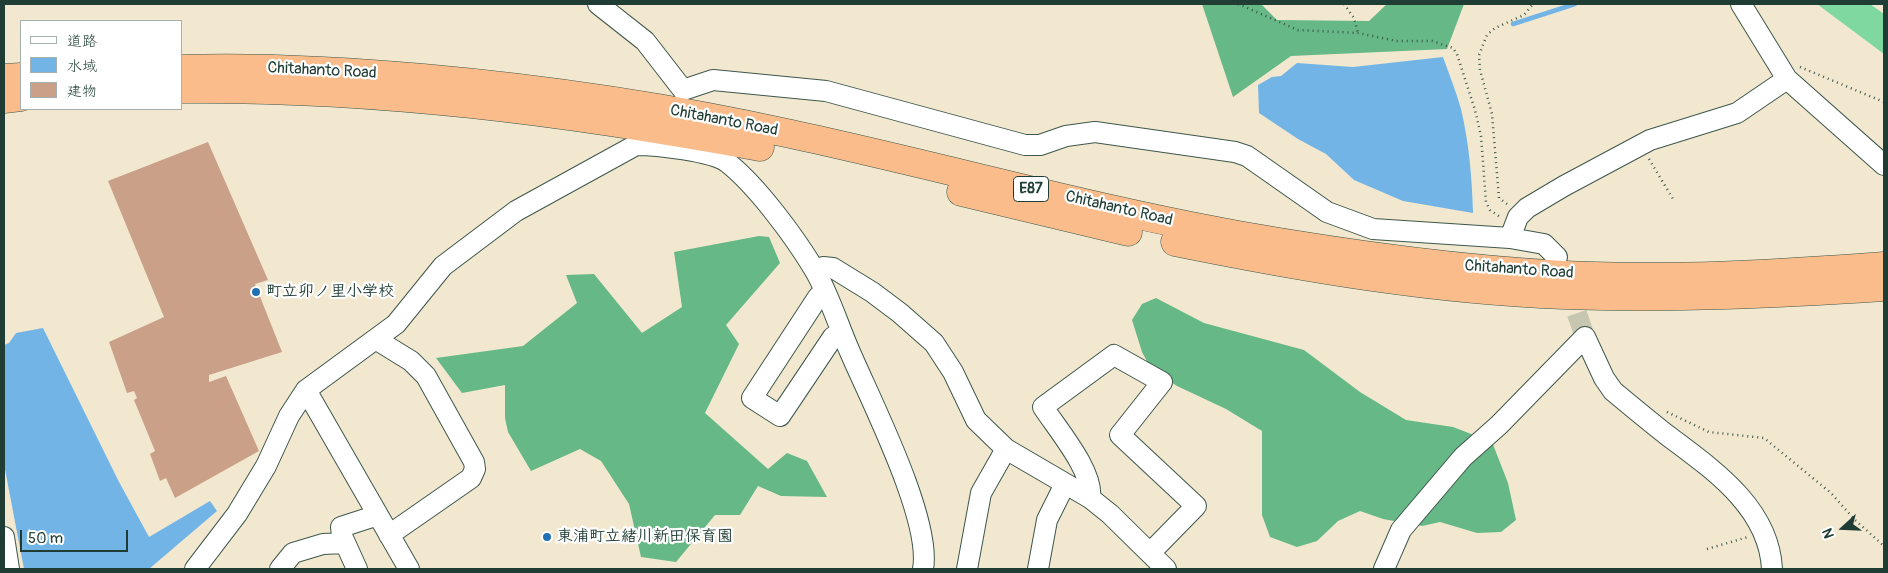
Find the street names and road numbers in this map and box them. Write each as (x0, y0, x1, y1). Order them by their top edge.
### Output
street label: Chitahanto Road (267, 59, 377, 83)
street label: Chitahanto Road (669, 101, 779, 141)
road number: E87 (1014, 176, 1048, 202)
street label: Chitahanto Road (1064, 187, 1174, 231)
street label: Chitahanto Road (1464, 257, 1574, 283)

